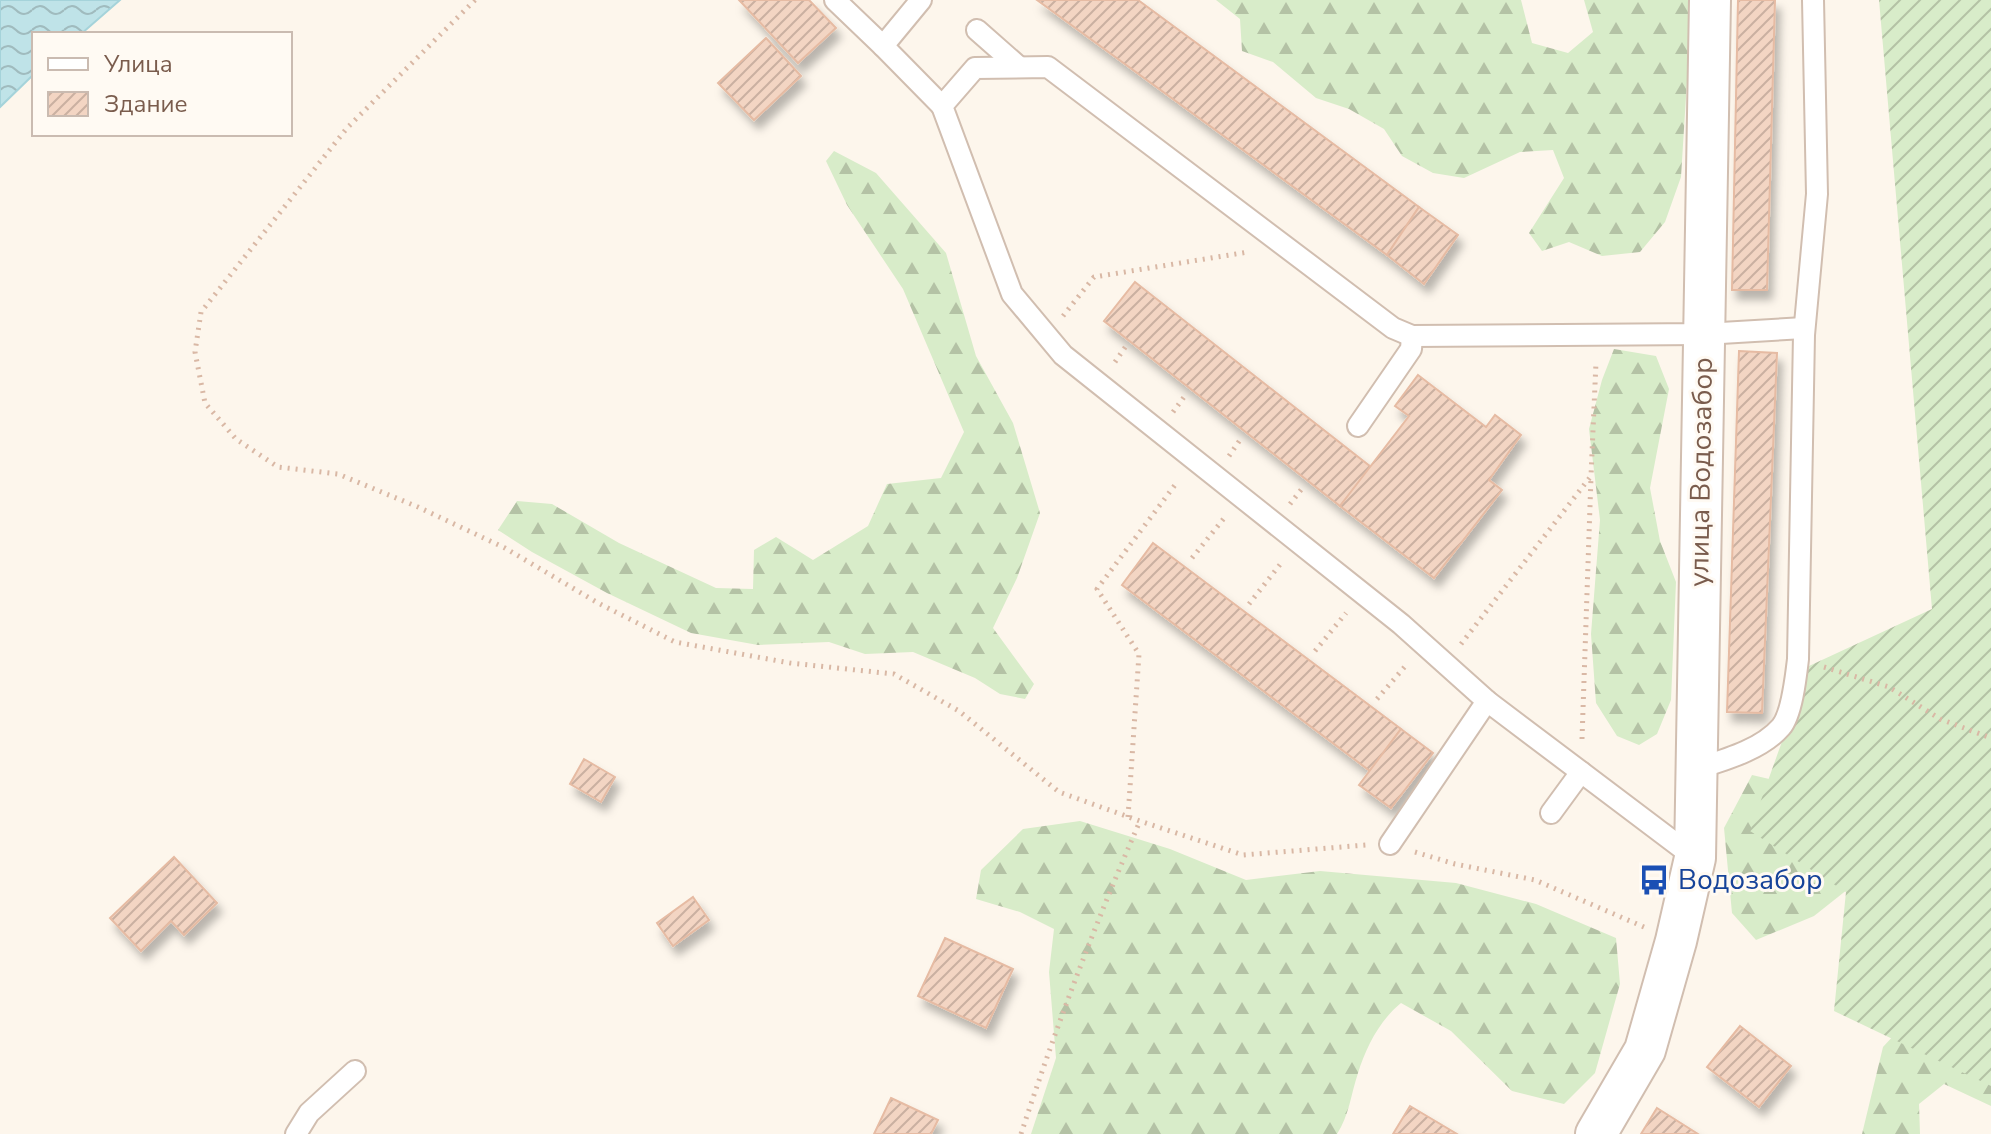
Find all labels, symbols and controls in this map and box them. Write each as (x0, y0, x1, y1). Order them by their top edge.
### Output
legend (32, 32, 292, 136)
text: Улица (103, 48, 173, 80)
text: Здание (104, 88, 188, 120)
street label: улица Водозабор (1680, 357, 1722, 587)
place label: Водозабор (1678, 861, 1823, 899)
bus stop icon: Водозабор (1637, 863, 1671, 897)

